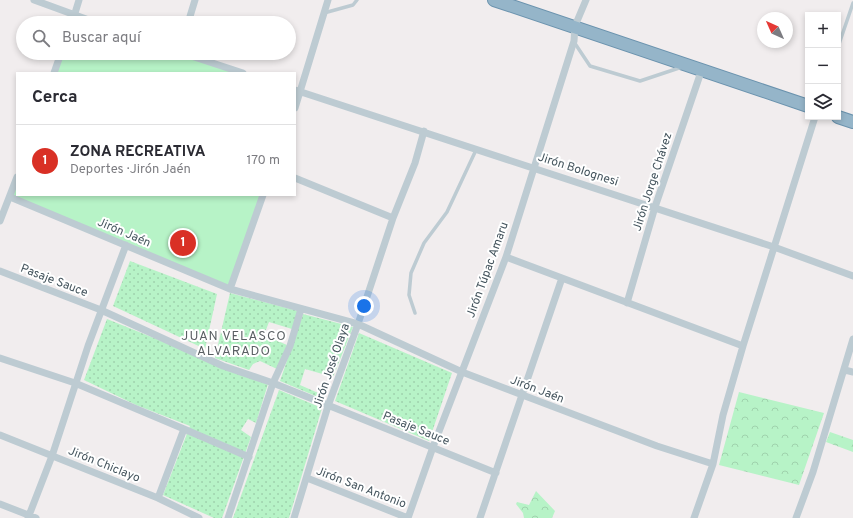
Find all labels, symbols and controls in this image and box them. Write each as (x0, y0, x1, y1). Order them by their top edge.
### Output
north arrow (757, 12, 793, 48)
map controls (805, 12, 841, 120)
button: + (805, 12, 841, 48)
search box (16, 16, 296, 60)
icon: search (30, 27, 52, 49)
text: Buscar aquí (62, 29, 141, 48)
button: − (805, 48, 841, 84)
button: layers (805, 84, 841, 120)
text: Cerca (32, 87, 78, 109)
street label: Jirón Jorge Chávez (630, 131, 676, 233)
text: ZONA RECREATIVA (70, 143, 205, 162)
street label: Jirón Bolognesi (536, 149, 620, 191)
text: 1 (42, 153, 48, 169)
text: 170 m (246, 153, 280, 169)
text: Deportes · Jirón Jaén (70, 162, 191, 178)
street label: Jirón Jaén (95, 215, 153, 251)
street label: Jirón Túpac Amaru (463, 220, 513, 320)
pin: 1 (170, 228, 196, 258)
street label: Pasaje Sauce (18, 261, 90, 301)
your location (354, 296, 374, 316)
street label: Jirón José Olaya (310, 321, 354, 411)
district label: JUAN VELASCO ALVARADO (181, 329, 287, 360)
street label: Jirón Jaén (508, 372, 566, 408)
street label: Pasaje Sauce (380, 408, 452, 450)
street label: Jirón Chiclayo (66, 443, 143, 487)
street label: Jirón San Antonio (314, 463, 409, 513)

